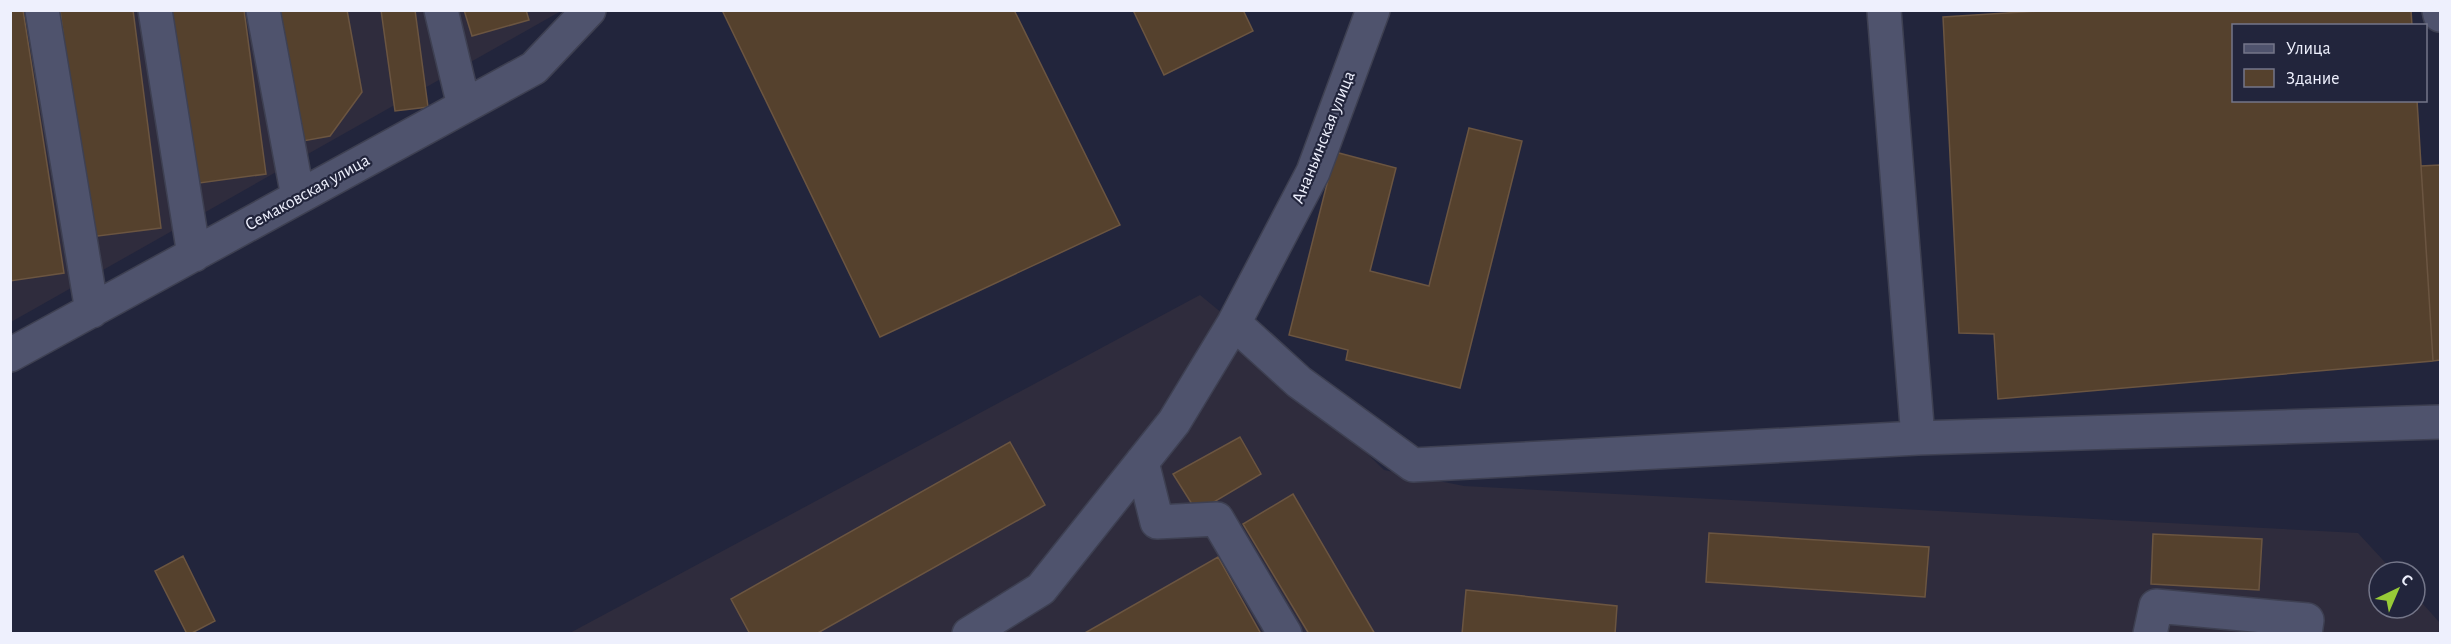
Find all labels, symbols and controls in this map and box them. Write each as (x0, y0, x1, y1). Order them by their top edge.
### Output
legend (2232, 24, 2427, 102)
text: Улица (2286, 40, 2331, 58)
street label: Ананьинская улица (1289, 69, 1359, 206)
text: Здание (2286, 70, 2340, 88)
street label: Семаковская улица (242, 151, 373, 235)
north arrow (2367, 560, 2427, 620)
text: С (2398, 571, 2416, 589)

